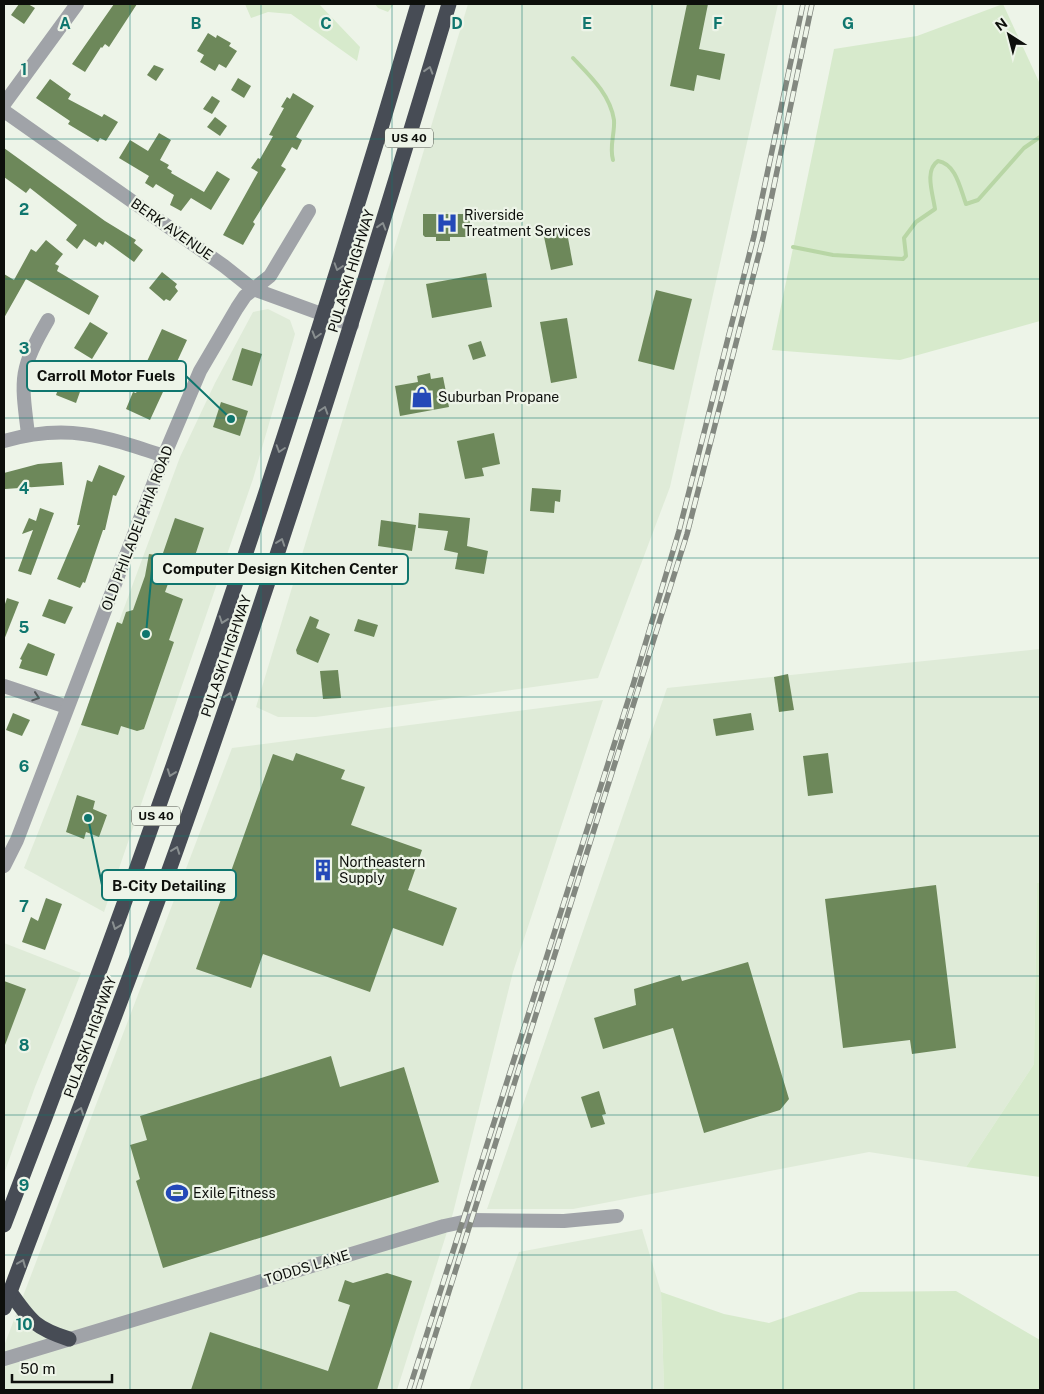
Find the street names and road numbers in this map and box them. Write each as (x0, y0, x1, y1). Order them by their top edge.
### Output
road number: US 40 (385, 128, 433, 148)
street label: BERK AVENUE (128, 195, 216, 263)
street label: PULASKI HIGHWAY (325, 207, 377, 334)
street label: OLD PHILADELPHIA ROAD (98, 443, 176, 613)
street label: PULASKI HIGHWAY (198, 593, 255, 719)
road number: US 40 (132, 806, 180, 826)
street label: PULASKI HIGHWAY (61, 974, 120, 1100)
street label: TODDS LANE (263, 1246, 351, 1288)

